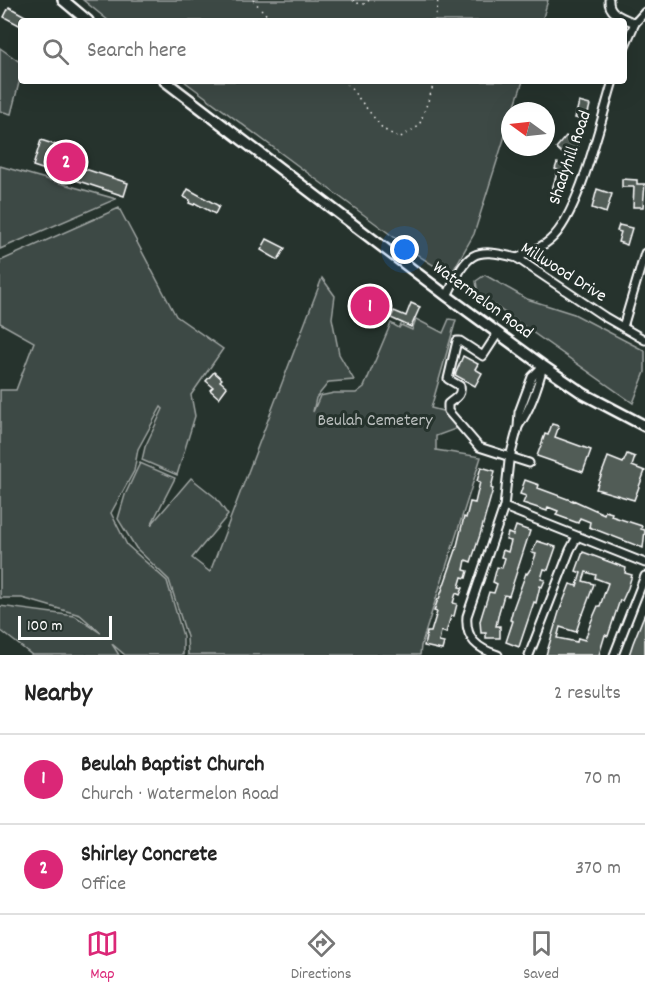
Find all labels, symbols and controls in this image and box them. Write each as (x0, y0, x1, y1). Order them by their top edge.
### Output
search box (18, 18, 627, 84)
icon: search (39, 35, 72, 68)
text: Search here (87, 36, 186, 67)
north arrow (501, 102, 555, 156)
street label: Shadyhill Road (543, 107, 599, 209)
pin: 2 (46, 140, 86, 184)
your location (390, 235, 419, 264)
street label: Millwood Drive (515, 237, 611, 309)
street label: Watermelon Road (427, 256, 537, 346)
pin: 1 (350, 284, 389, 328)
park label: Beulah Cemetery (318, 409, 433, 434)
scale bar (18, 613, 112, 640)
text: 100 m (27, 615, 63, 638)
text: Nearby (24, 676, 92, 713)
text: 2 results (554, 680, 621, 708)
text: Beulah Baptist Church (81, 750, 264, 781)
text: 1 (41, 765, 46, 793)
text: 70 m (584, 765, 621, 793)
text: Church · Watermelon Road (81, 781, 279, 809)
text: Shirley Concrete (81, 840, 217, 871)
text: 2 (39, 855, 48, 883)
text: 370 m (575, 855, 621, 883)
text: Office (81, 871, 126, 899)
tab: Map (86, 927, 119, 986)
tab: Directions (291, 927, 351, 986)
tab: Saved (523, 927, 559, 986)

